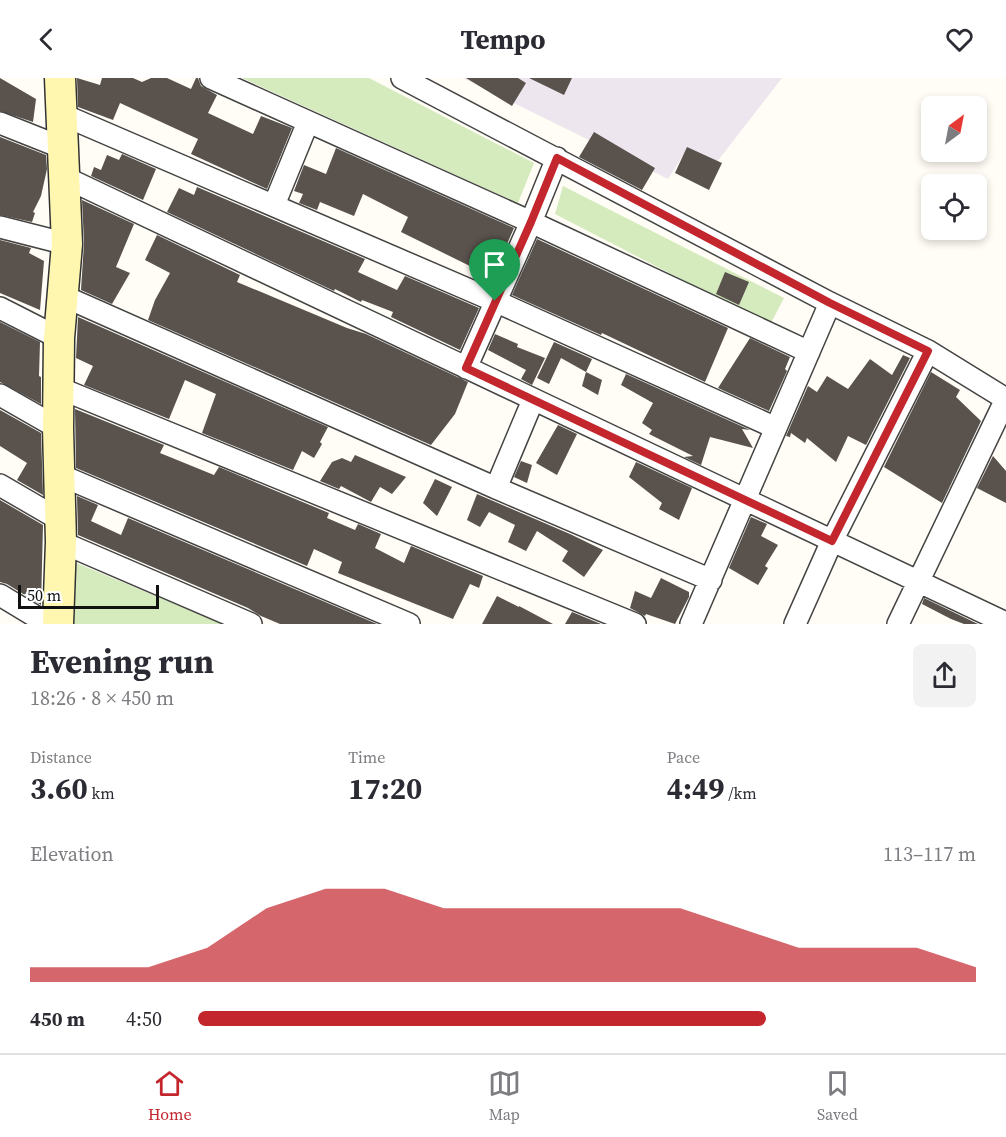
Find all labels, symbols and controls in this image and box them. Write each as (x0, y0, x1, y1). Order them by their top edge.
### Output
text: Tempo (460, 21, 546, 58)
icon: back (30, 23, 63, 56)
icon: heart (943, 23, 976, 56)
north arrow (921, 96, 987, 162)
map controls (921, 96, 987, 240)
button: locate (921, 174, 987, 240)
pin (469, 239, 520, 301)
icon: arrive (478, 248, 511, 281)
scale bar (18, 582, 159, 610)
text: 50 m (27, 584, 61, 606)
text: Evening run (30, 639, 214, 684)
button: share (913, 644, 976, 707)
text: 18:26 · 8 × 450 m (30, 684, 174, 712)
text: Distance (30, 746, 92, 768)
text: Time (348, 746, 385, 768)
text: Pace (667, 746, 700, 768)
text: 3.60 (30, 768, 88, 809)
text: 17:20 (348, 768, 422, 809)
text: 4:49 (667, 768, 724, 809)
text: km (88, 782, 115, 804)
text: /km (724, 782, 757, 804)
text: Elevation (30, 840, 114, 868)
text: 113–117 m (883, 840, 976, 868)
text: 450 m (30, 1005, 85, 1033)
text: 4:50 (126, 1005, 162, 1033)
tab: Home (148, 1067, 192, 1125)
tab: Map (488, 1067, 521, 1125)
tab: Saved (817, 1067, 858, 1125)

